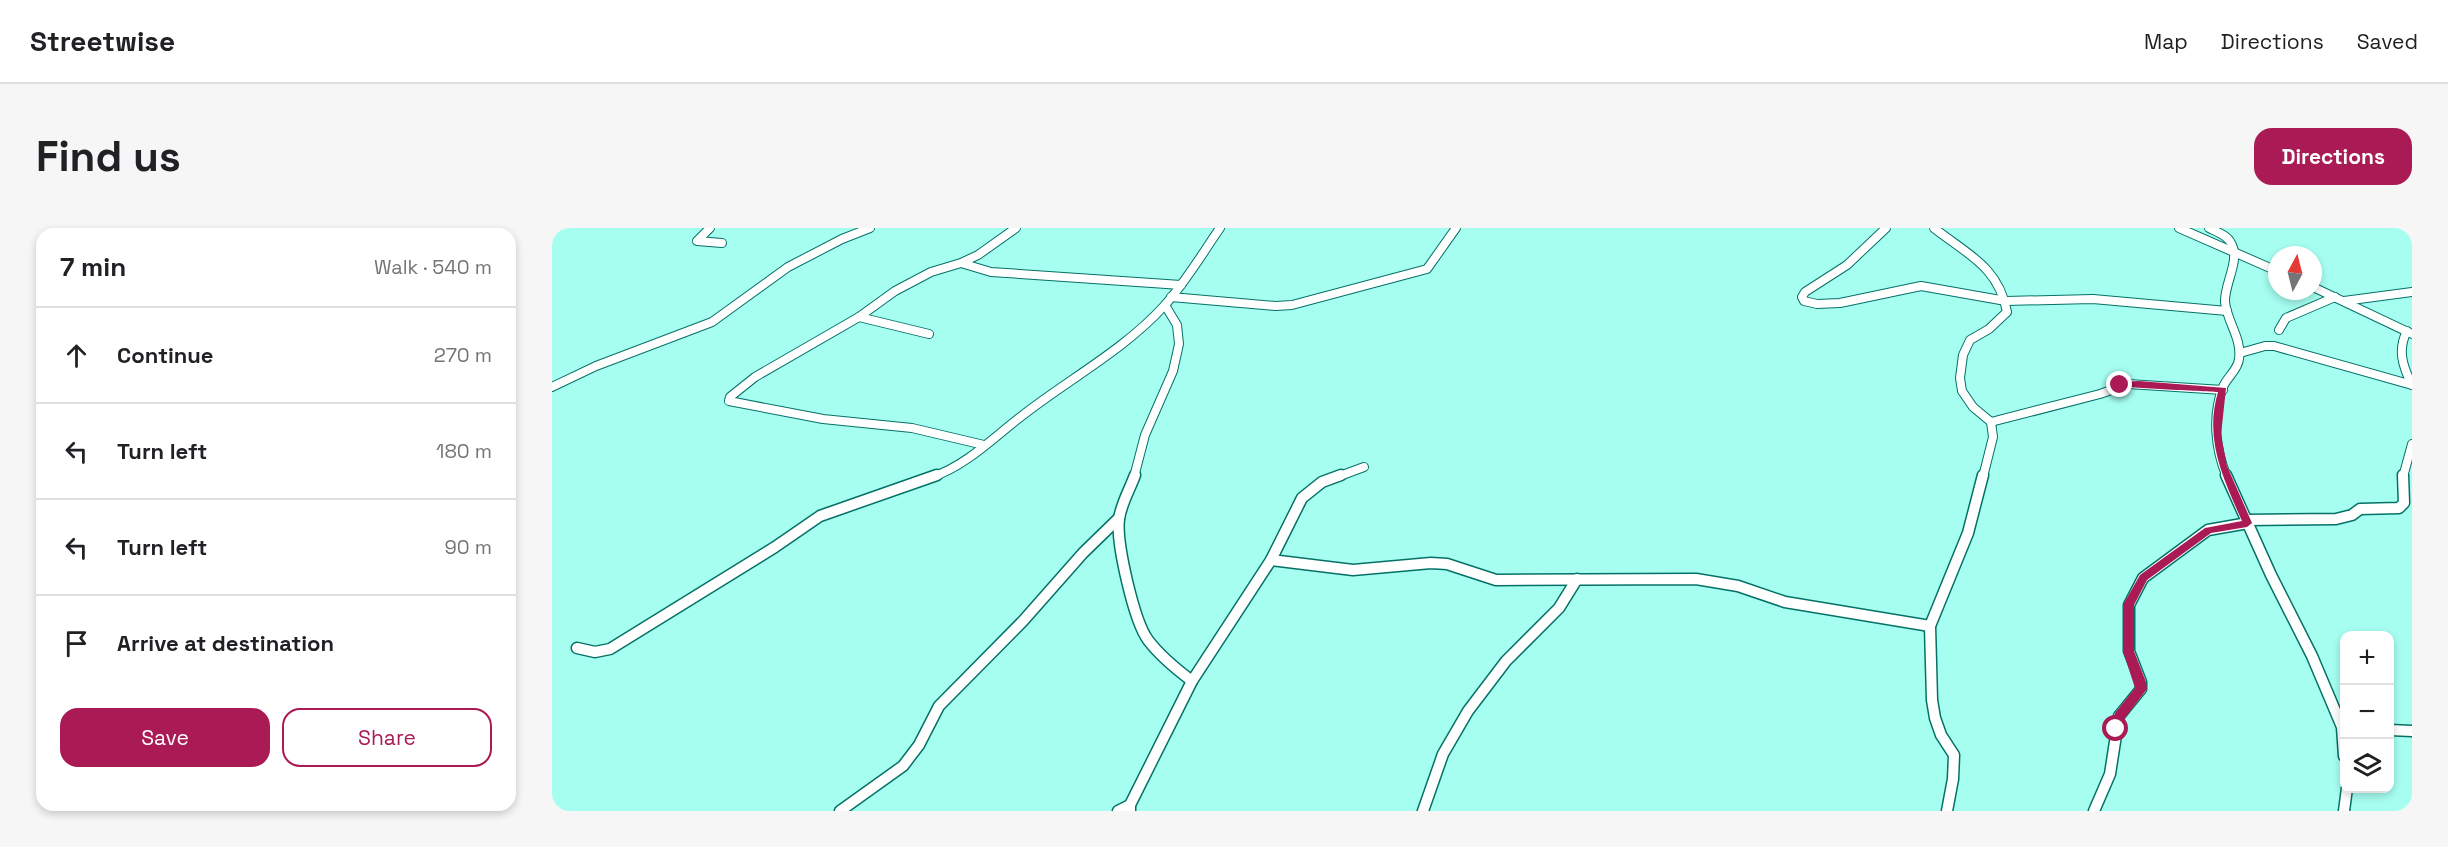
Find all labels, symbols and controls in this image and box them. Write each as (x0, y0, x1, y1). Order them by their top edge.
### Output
text: Streetwise (30, 23, 175, 59)
text: Map (2144, 28, 2188, 55)
text: Directions (2221, 28, 2324, 55)
text: Saved (2357, 28, 2418, 55)
button: Directions (2254, 128, 2412, 185)
text: Find us (36, 130, 181, 183)
north arrow (2268, 246, 2322, 300)
text: 7 min (60, 250, 126, 284)
text: Walk · 540 m (374, 254, 492, 280)
icon: ahead (60, 339, 93, 372)
text: Continue (117, 341, 213, 369)
text: 270 m (434, 342, 492, 368)
route end (2106, 371, 2132, 397)
icon: left (60, 435, 93, 468)
text: Turn left (117, 437, 207, 465)
text: 180 m (436, 438, 492, 464)
icon: left (60, 531, 93, 564)
text: Turn left (117, 533, 207, 561)
text: 90 m (445, 534, 492, 560)
icon: arrive (60, 627, 93, 660)
text: Arrive at destination (117, 629, 334, 657)
map controls (2340, 631, 2394, 793)
button: + (2340, 631, 2394, 685)
button: − (2340, 685, 2394, 739)
button: Save (60, 708, 270, 767)
button: Share (282, 708, 492, 767)
route start (2102, 715, 2128, 741)
button: layers (2340, 739, 2394, 793)

